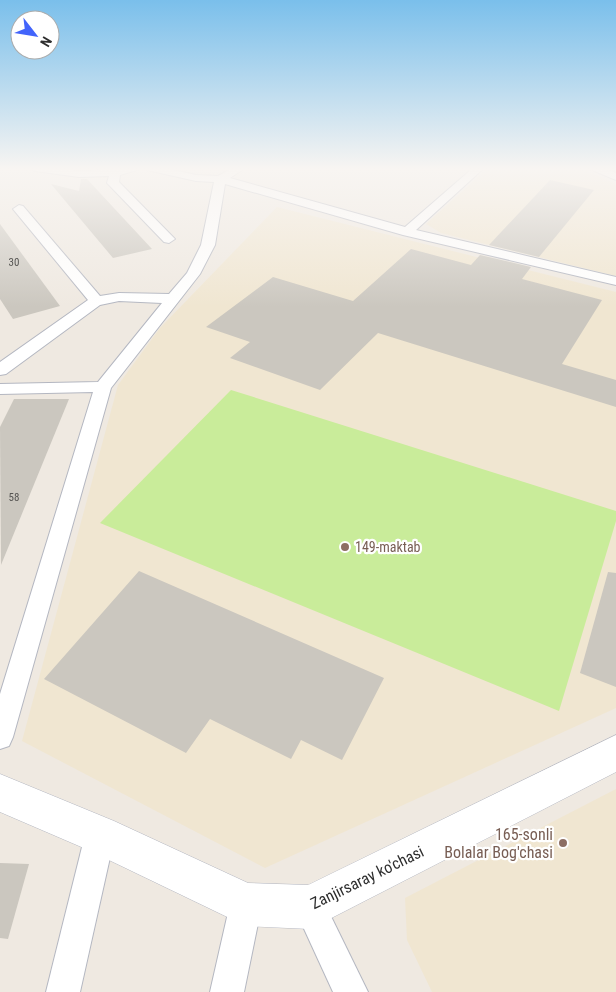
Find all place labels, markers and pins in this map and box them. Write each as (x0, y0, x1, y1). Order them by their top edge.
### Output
place label: 149-maktab (355, 539, 421, 555)
marker: 149-maktab (339, 541, 351, 553)
place label: 165-sonli Bolalar Bog'chasi (444, 825, 553, 862)
marker: 165-sonli Bolalar Bog'chasi (557, 837, 569, 849)

